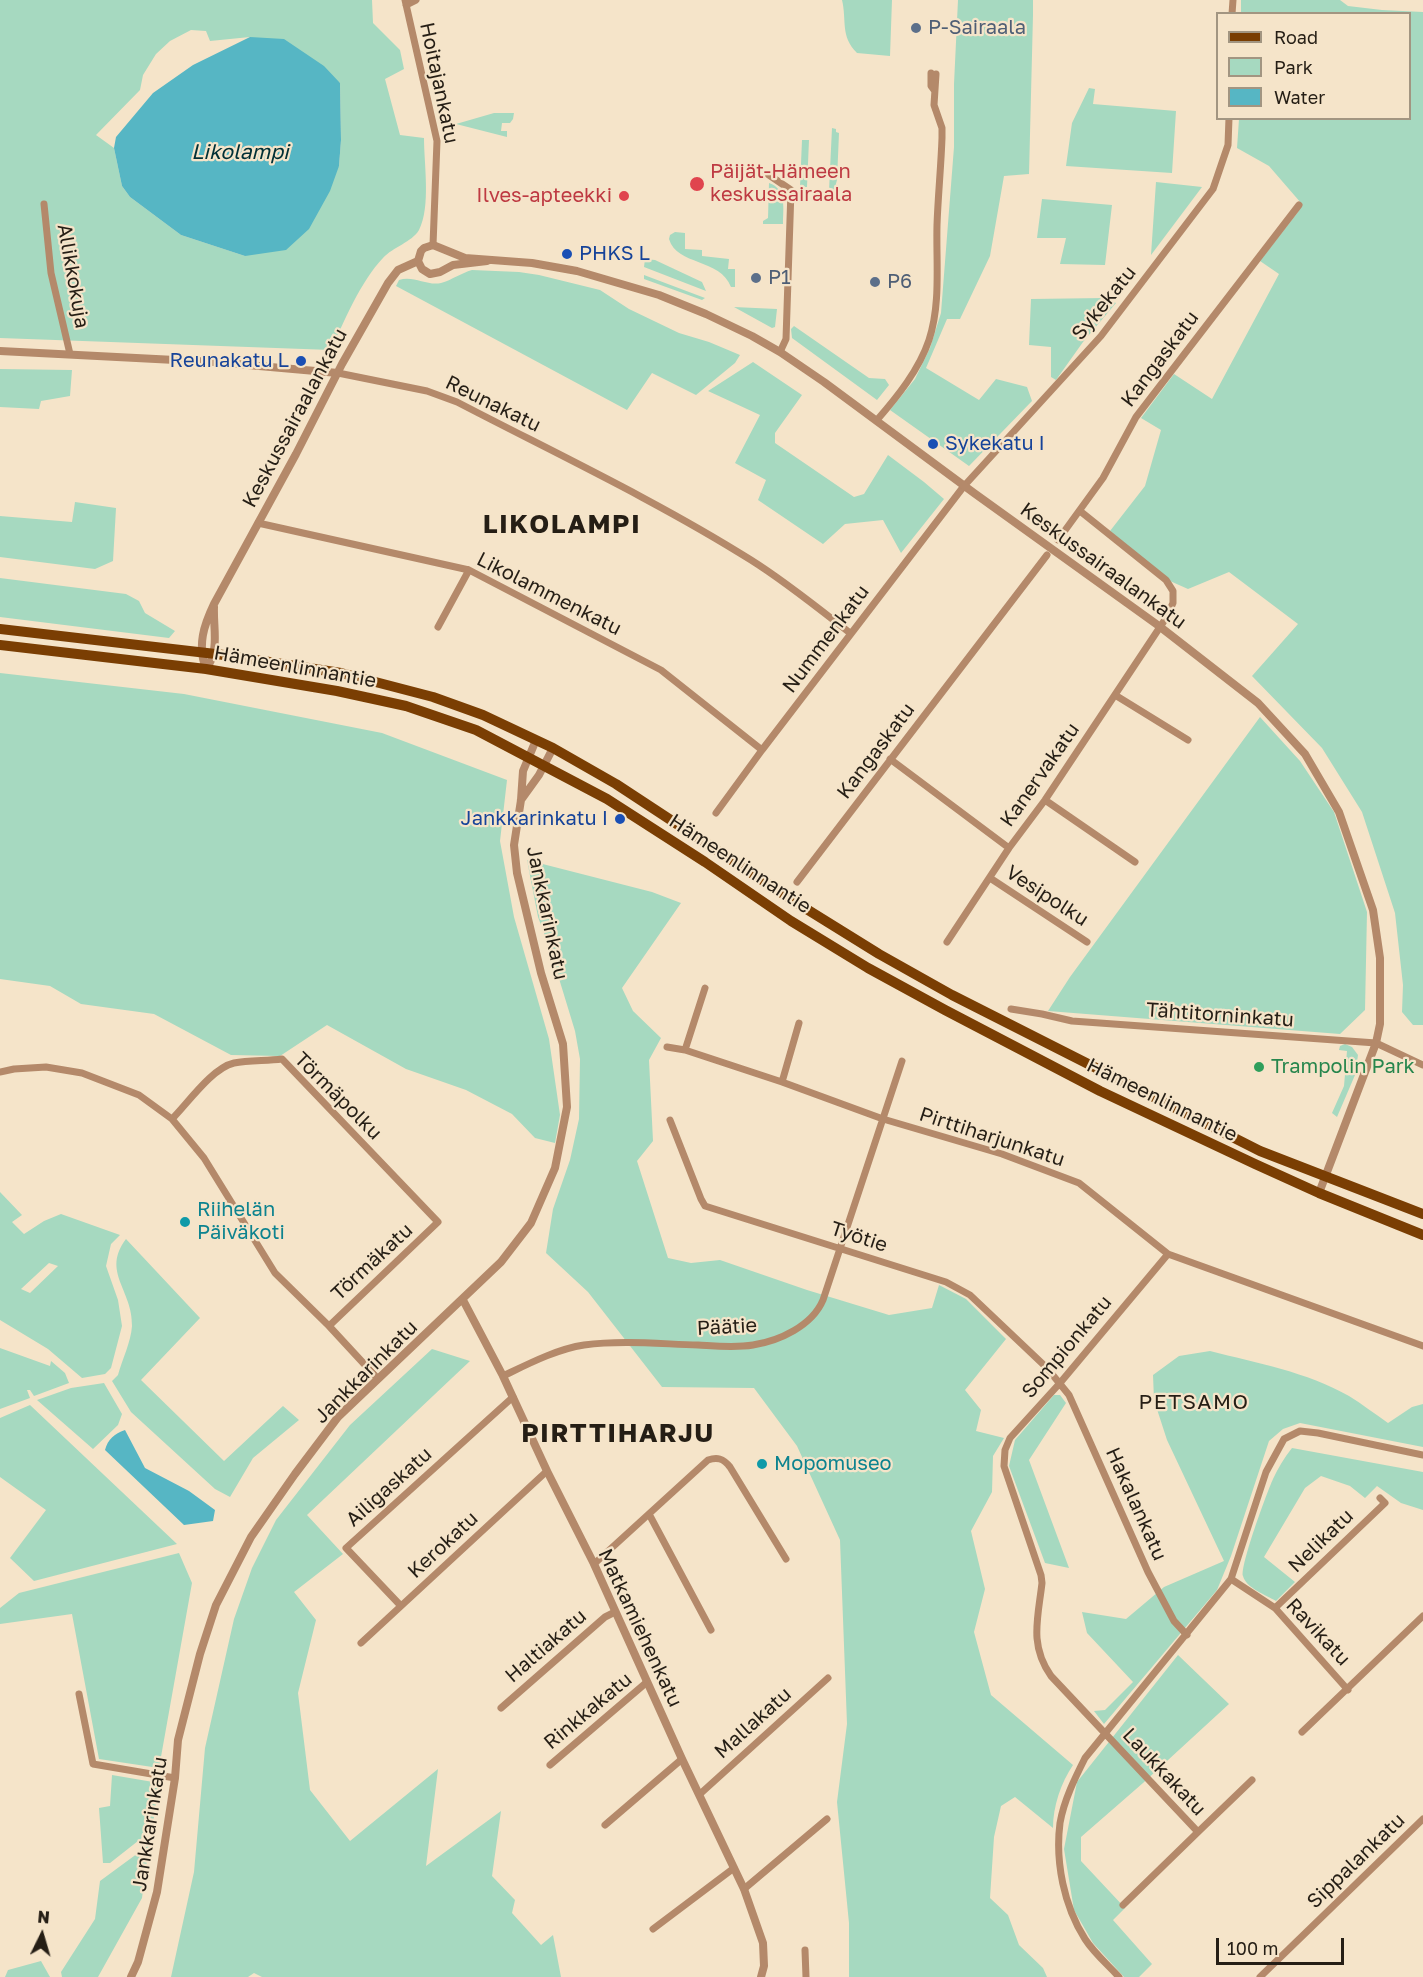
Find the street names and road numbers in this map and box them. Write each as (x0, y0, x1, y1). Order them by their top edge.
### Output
street label: Hoitajankatu (414, 20, 464, 146)
street label: Allikkokuja (52, 222, 94, 330)
street label: Sykekatu (1067, 261, 1141, 345)
street label: Kangaskatu (1116, 306, 1204, 412)
street label: Keskussairaalankatu (238, 324, 352, 512)
street label: Reunakatu (441, 371, 545, 437)
street label: Keskussairaalankatu (1015, 498, 1191, 634)
street label: Likolammenkatu (473, 547, 625, 641)
street label: Nummenkatu (778, 580, 874, 698)
street label: Hämeenlinnantie (212, 641, 378, 693)
street label: Kangaskatu (832, 698, 920, 804)
street label: Kanervakatu (995, 718, 1085, 832)
street label: Hämeenlinnantie (665, 809, 815, 919)
street label: Jankkarinkatu (521, 844, 573, 982)
street label: Vesipolku (1001, 860, 1093, 932)
street label: Tähtitorninkatu (1145, 998, 1295, 1032)
street label: Törmäpolku (289, 1047, 387, 1145)
street label: Hämeenlinnantie (1083, 1053, 1241, 1147)
street label: Pirttiharjunkatu (916, 1102, 1068, 1172)
street label: Työtie (827, 1217, 891, 1257)
street label: Törmäkatu (326, 1218, 418, 1306)
street label: Sompionkatu (1017, 1291, 1117, 1403)
street label: Päätie (696, 1313, 758, 1341)
street label: Jankkarinkatu (309, 1315, 423, 1429)
street label: Ailigaskatu (341, 1442, 437, 1532)
street label: Hakalankatu (1100, 1444, 1172, 1564)
street label: Nelikatu (1284, 1504, 1358, 1578)
street label: Kerokatu (403, 1507, 483, 1583)
street label: Matkamiehenkatu (593, 1545, 687, 1711)
street label: Ravikatu (1281, 1593, 1355, 1671)
street label: Haltiakatu (501, 1604, 591, 1688)
street label: Rinkkakatu (539, 1667, 637, 1755)
street label: Mallakatu (710, 1682, 796, 1764)
street label: Laukkakatu (1117, 1723, 1211, 1821)
street label: Jankkarinkatu (127, 1755, 173, 1893)
street label: Sippalankatu (1302, 1808, 1410, 1914)

